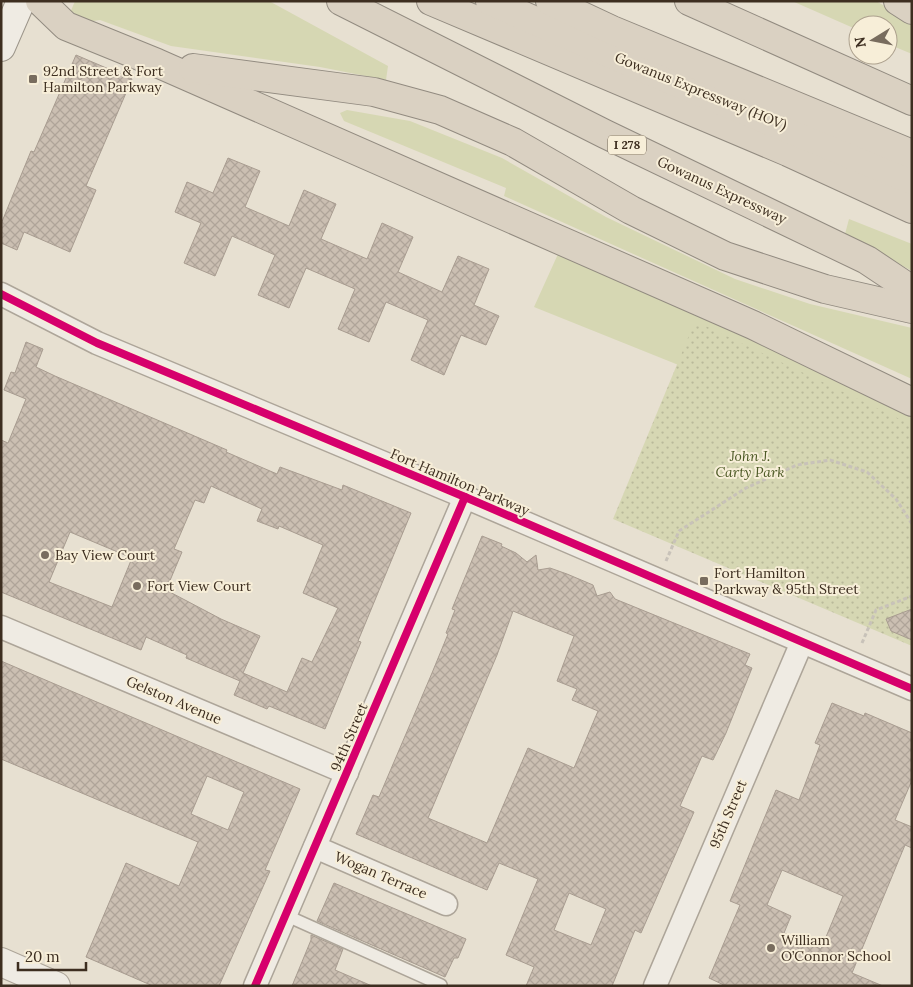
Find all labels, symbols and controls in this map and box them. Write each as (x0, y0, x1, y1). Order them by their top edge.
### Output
north arrow (848, 15, 898, 65)
text: N (850, 35, 870, 49)
street label: Gowanus Expressway (HOV) (612, 48, 790, 134)
place label: 92nd Street & Fort Hamilton Parkway (43, 62, 164, 96)
marker: 92nd Street & Fort Hamilton Parkway (27, 73, 39, 85)
road number: I 278 (608, 136, 646, 154)
street label: Gowanus Expressway (654, 152, 790, 228)
street label: Fort Hamilton Parkway (388, 444, 533, 520)
park label: John J. Carty Park (716, 447, 784, 481)
place label: Bay View Court (55, 546, 156, 564)
marker: Bay View Court (39, 549, 51, 561)
place label: Fort Hamilton Parkway & 95th Street (714, 564, 859, 598)
marker: Fort Hamilton Parkway & 95th Street (698, 575, 710, 587)
place label: Fort View Court (147, 577, 252, 595)
marker: Fort View Court (131, 580, 143, 592)
street label: Gelston Avenue (124, 672, 225, 728)
street label: 94th Street (326, 699, 372, 774)
street label: 95th Street (705, 776, 751, 851)
street label: Wogan Terrace (332, 847, 430, 903)
place label: William O’Connor School (781, 931, 891, 965)
scale bar (18, 940, 85, 972)
marker: William O’Connor School (765, 942, 777, 954)
text: 20 m (25, 947, 60, 966)

